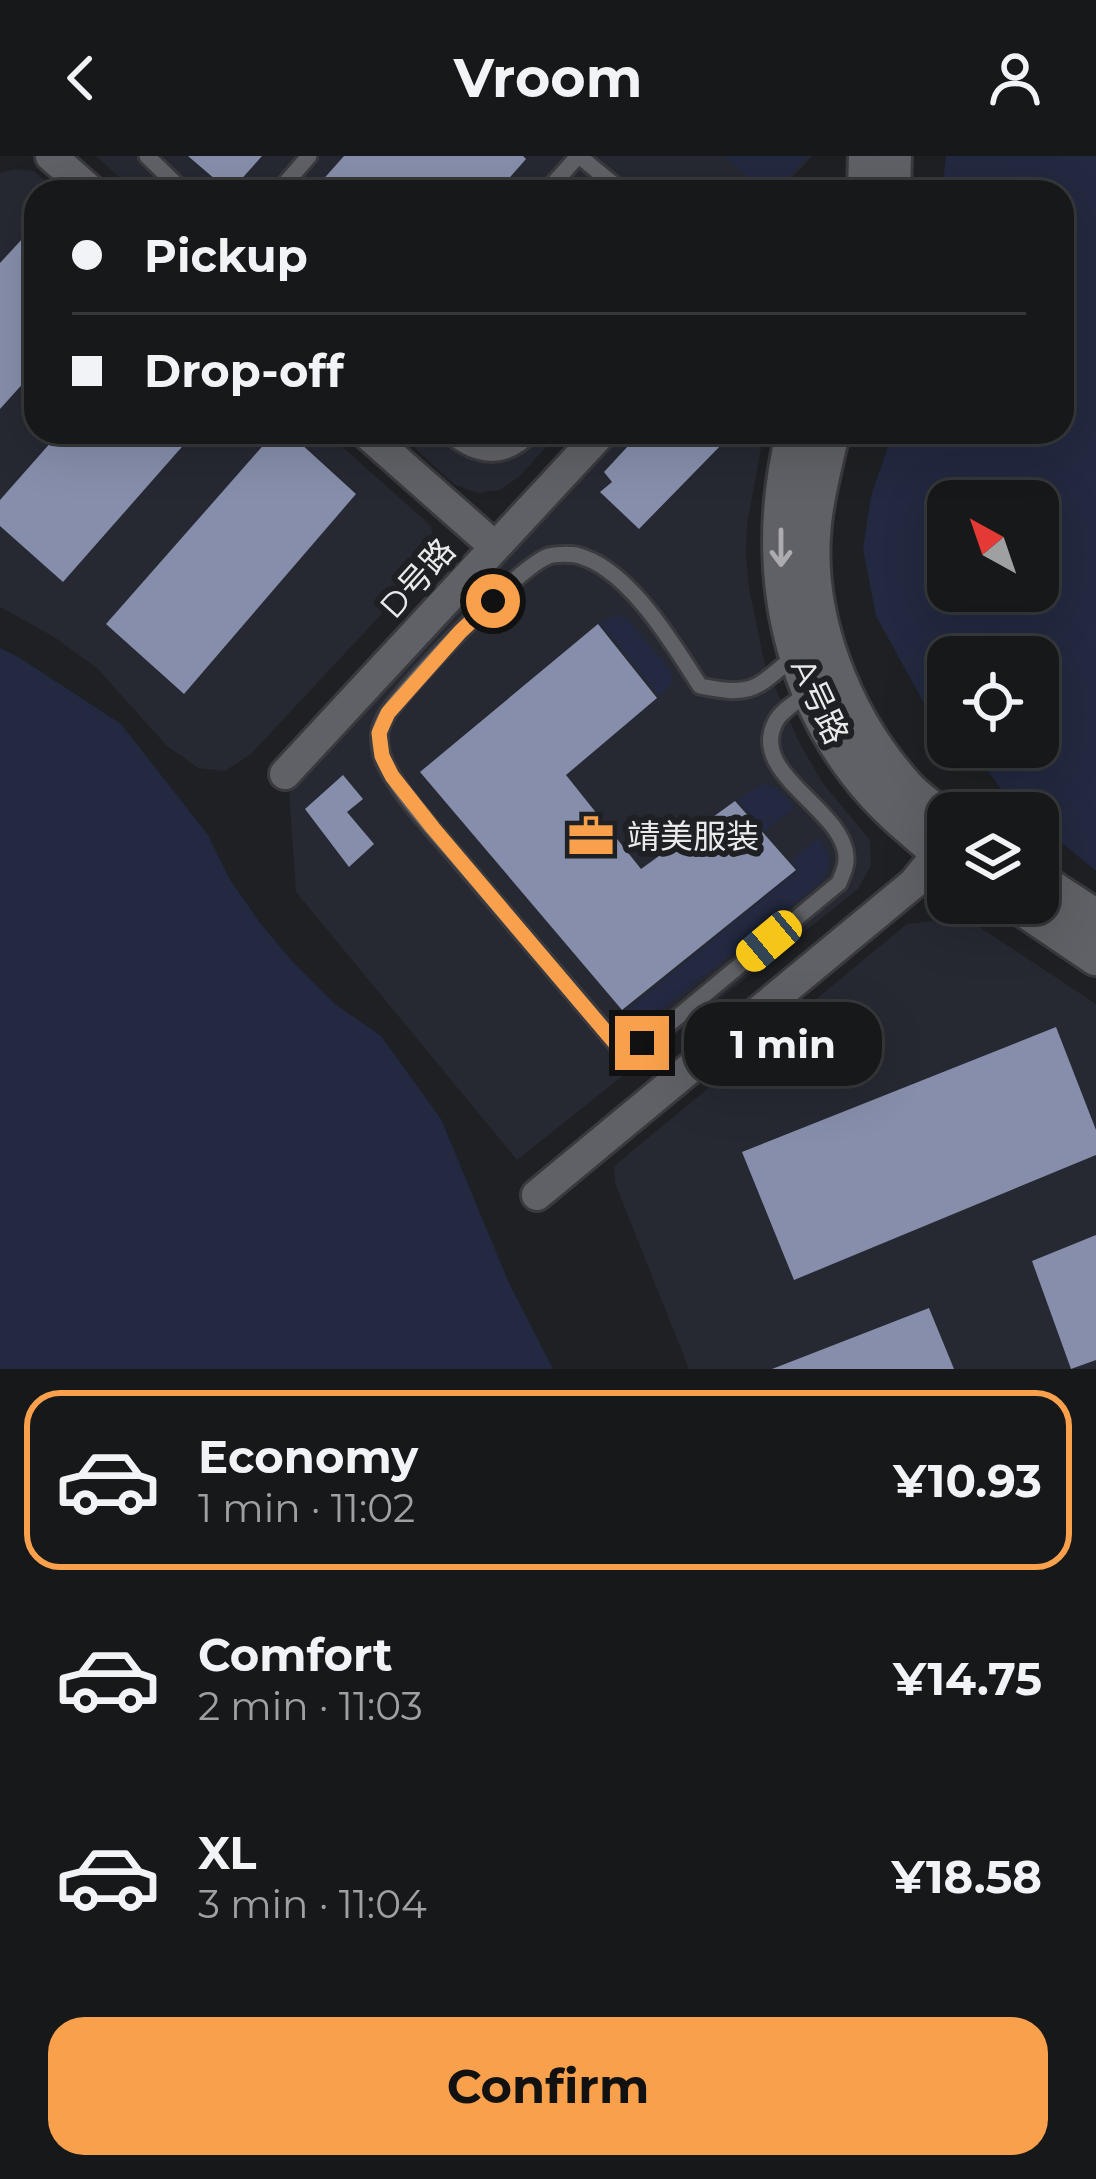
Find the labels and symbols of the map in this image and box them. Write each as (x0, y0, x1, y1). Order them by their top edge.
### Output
north arrow (927, 480, 1059, 612)
one-way arrow (770, 528, 792, 567)
street label: D号路 (371, 530, 463, 626)
route start (466, 574, 520, 628)
street label: A号路 (783, 652, 857, 750)
office icon: 靖美服装 (566, 811, 616, 861)
place label: 靖美服装 (627, 816, 759, 856)
car (730, 904, 808, 978)
callout: 1 min (684, 1001, 882, 1085)
route end (615, 1016, 669, 1070)

